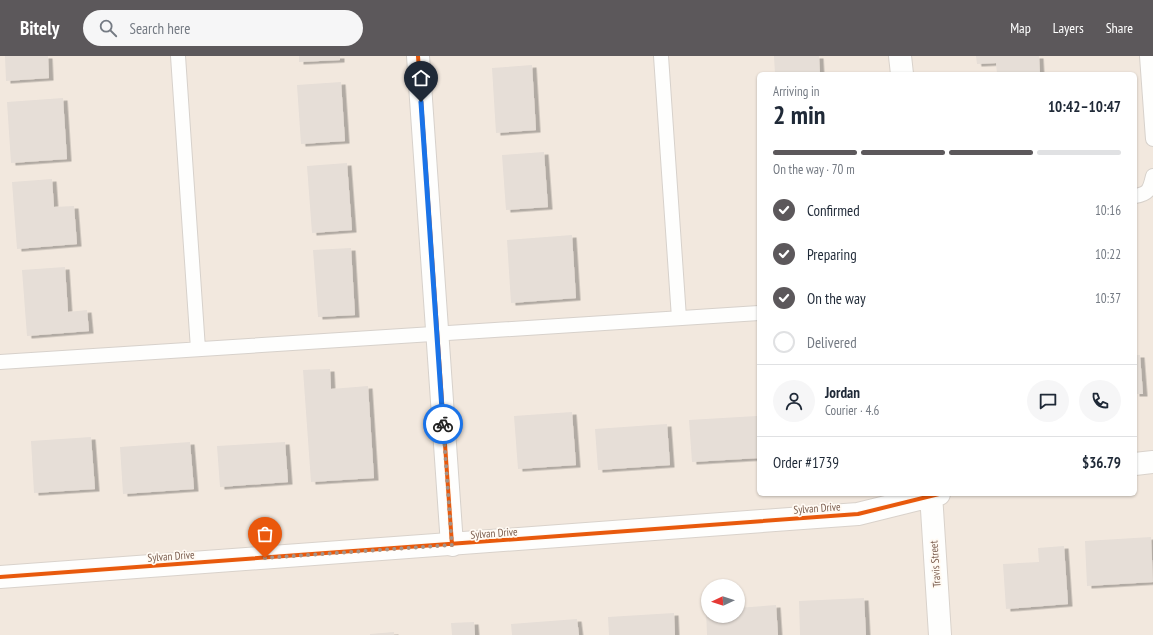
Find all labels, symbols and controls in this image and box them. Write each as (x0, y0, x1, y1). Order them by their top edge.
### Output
search box (83, 10, 363, 46)
text: Bitely (20, 16, 59, 40)
icon: search (97, 17, 119, 39)
text: Search here (129, 19, 190, 38)
text: Map (1010, 19, 1031, 37)
text: Layers (1053, 19, 1084, 37)
text: Share (1106, 19, 1133, 37)
pin (404, 61, 438, 102)
icon: home (410, 67, 432, 89)
text: Arriving in (773, 83, 820, 100)
text: 10:42–10:47 (1048, 97, 1121, 116)
text: 2 min (773, 98, 826, 131)
text: On the way · 70 m (773, 161, 855, 178)
icon: check (773, 199, 795, 221)
text: Confirmed (807, 201, 860, 220)
text: 10:16 (1095, 202, 1121, 219)
icon: check (773, 243, 795, 265)
text: Preparing (807, 245, 857, 264)
text: 10:22 (1095, 246, 1121, 263)
icon: check (773, 287, 795, 309)
text: On the way (807, 289, 866, 308)
text: 10:37 (1095, 290, 1121, 307)
text: Delivered (807, 333, 857, 352)
button: person (773, 380, 815, 422)
button: chat (1027, 380, 1069, 422)
button: phone (1079, 380, 1121, 422)
text: Jordan (825, 383, 860, 402)
text: Courier · 4.6 (825, 402, 879, 419)
courier (423, 404, 463, 444)
icon: bike (432, 413, 454, 435)
text: Order #1739 (773, 453, 839, 472)
text: $36.79 (1082, 453, 1121, 472)
street label: Sylvan Drive (793, 499, 841, 517)
pin (248, 517, 282, 558)
icon: bag (254, 523, 276, 545)
street label: Sylvan Drive (470, 524, 518, 542)
street label: Travis Street (926, 540, 944, 588)
street label: Sylvan Drive (147, 547, 195, 565)
north arrow (701, 579, 745, 623)
map controls (701, 579, 745, 623)

